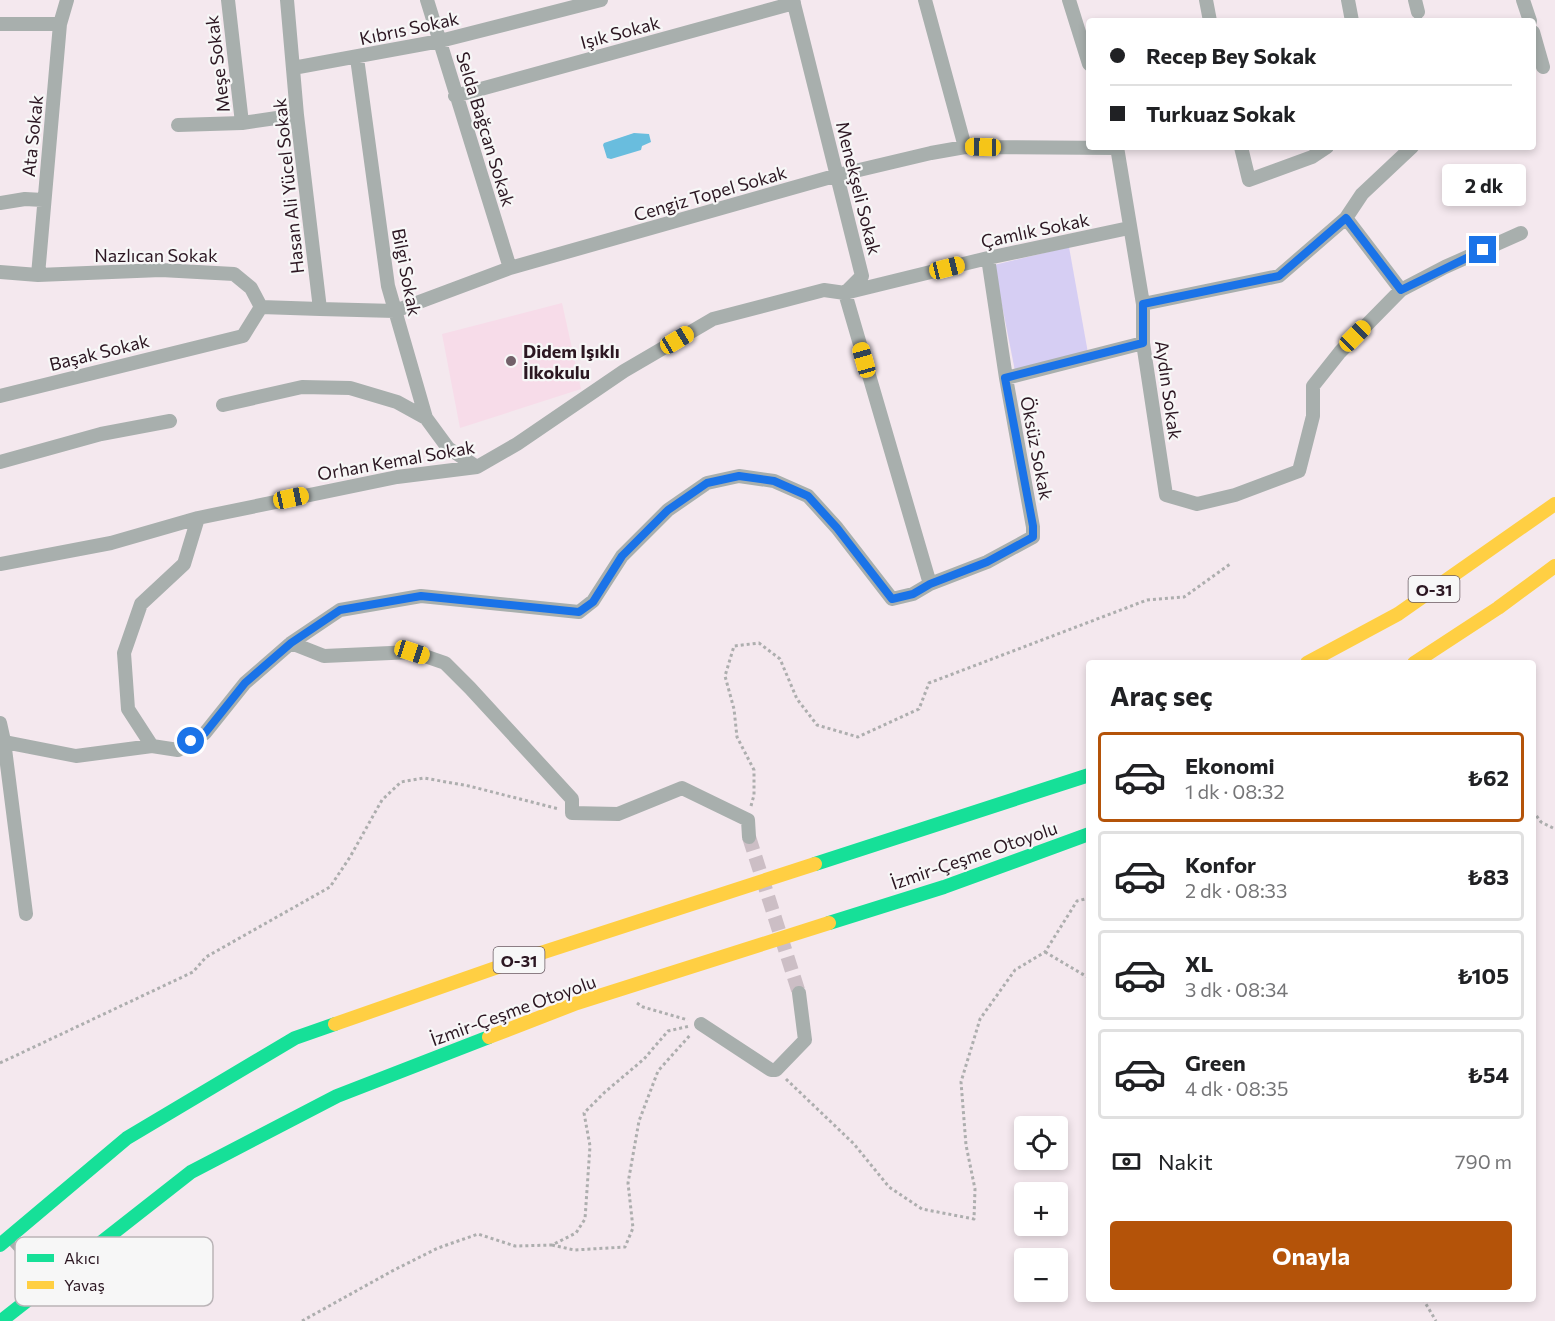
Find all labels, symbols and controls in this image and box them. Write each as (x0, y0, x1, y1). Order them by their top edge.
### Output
street label: Kıbrıs Sokak (357, 7, 461, 49)
street label: Işık Sokak (578, 11, 662, 53)
street label: Meşe Sokak (200, 14, 234, 114)
text: Recep Bey Sokak (1146, 42, 1317, 69)
street label: Selda Bağcan Sokak (452, 49, 520, 209)
street label: Ata Sokak (17, 94, 47, 178)
street label: Hasan Ali Yücel Sokak (268, 97, 308, 275)
text: Turkuaz Sokak (1146, 100, 1296, 127)
street label: Menekşeli Sokak (832, 119, 886, 257)
car (965, 138, 1001, 156)
street label: Cengiz Topel Sokak (631, 161, 789, 225)
callout: 2 dk (1441, 163, 1525, 205)
text: 2 dk (1465, 173, 1503, 197)
street label: Çamlık Sokak (979, 208, 1091, 252)
street label: Bilgi Sokak (388, 226, 426, 318)
route end (1469, 236, 1496, 263)
street label: Nazlıcan Sokak (94, 244, 218, 266)
car (927, 255, 967, 281)
car (1336, 317, 1374, 355)
car (657, 323, 697, 357)
street label: Başak Sokak (47, 329, 151, 375)
street label: Aydın Sokak (1151, 339, 1187, 441)
place label: Didem Işıklı İlkokulu (523, 340, 620, 383)
car (850, 340, 878, 380)
marker: Didem Işıklı İlkokulu (504, 354, 518, 368)
street label: Öksüz Sokak (1016, 394, 1058, 502)
street label: Orhan Kemal Sokak (315, 435, 477, 485)
car (272, 485, 310, 511)
road number: O-31 (1408, 576, 1460, 602)
car (392, 638, 432, 666)
text: Araç seç (1110, 679, 1213, 712)
route start (177, 727, 204, 754)
icon: car (1113, 750, 1167, 804)
text: Ekonomi (1185, 752, 1275, 779)
text: ₺62 (1467, 764, 1509, 791)
text: 1 dk · 08:32 (1185, 779, 1285, 803)
street label: İzmir-Çeşme Otoyolu (888, 816, 1060, 894)
icon: car (1113, 849, 1167, 903)
text: Konfor (1185, 851, 1256, 878)
text: ₺83 (1467, 863, 1509, 890)
text: 2 dk · 08:33 (1185, 878, 1287, 902)
road number: O-31 (494, 947, 544, 973)
icon: car (1113, 948, 1167, 1002)
text: XL (1185, 950, 1213, 977)
text: ₺105 (1457, 962, 1509, 989)
street label: İzmir-Çeşme Otoyolu (427, 970, 599, 1050)
text: 3 dk · 08:34 (1185, 977, 1288, 1001)
icon: car (1113, 1047, 1167, 1101)
text: Green (1185, 1049, 1246, 1076)
text: ₺54 (1467, 1061, 1509, 1088)
text: 4 dk · 08:35 (1185, 1076, 1288, 1100)
map controls (1014, 1116, 1068, 1302)
button: locate (1014, 1116, 1068, 1170)
icon: cash (1110, 1145, 1143, 1178)
text: Nakit (1158, 1148, 1213, 1175)
text: 790 m (1455, 1149, 1512, 1173)
button: + (1014, 1182, 1068, 1236)
button: Onayla (1110, 1221, 1512, 1290)
legend (15, 1237, 213, 1306)
text: Akıcı (64, 1248, 100, 1267)
button: − (1014, 1248, 1068, 1302)
text: Yavaş (64, 1275, 105, 1294)

